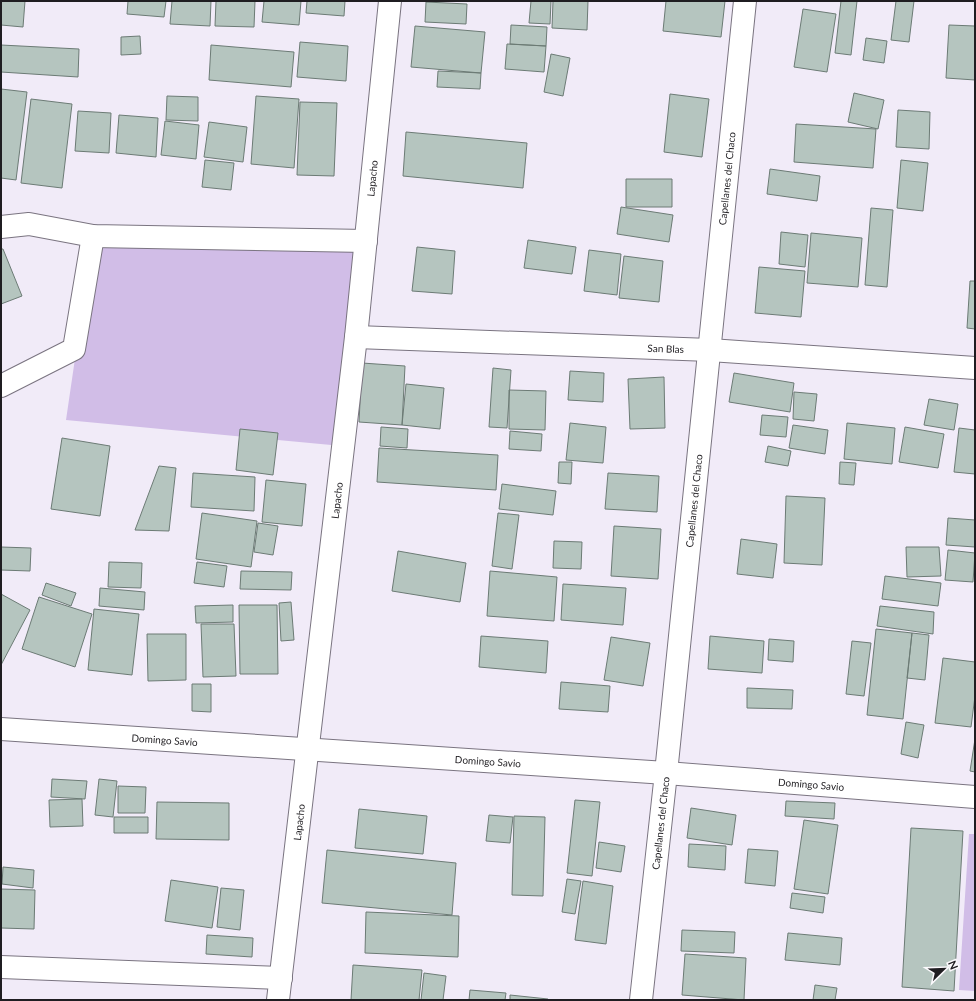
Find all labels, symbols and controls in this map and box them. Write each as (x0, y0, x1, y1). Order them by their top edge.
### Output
street label: Capellanes del Chaco (716, 131, 738, 226)
street label: Lapacho (364, 159, 380, 197)
street label: San Blas (647, 342, 684, 355)
street label: Capellanes del Chaco (683, 453, 705, 548)
street label: Lapacho (329, 481, 345, 519)
street label: Domingo Savio (131, 732, 198, 748)
street label: Domingo Savio (454, 753, 522, 769)
street label: Capellanes del Chaco (649, 776, 672, 870)
street label: Domingo Savio (778, 776, 845, 793)
street label: Lapacho (291, 803, 307, 841)
north arrow (924, 949, 964, 989)
text: N (946, 958, 961, 971)

